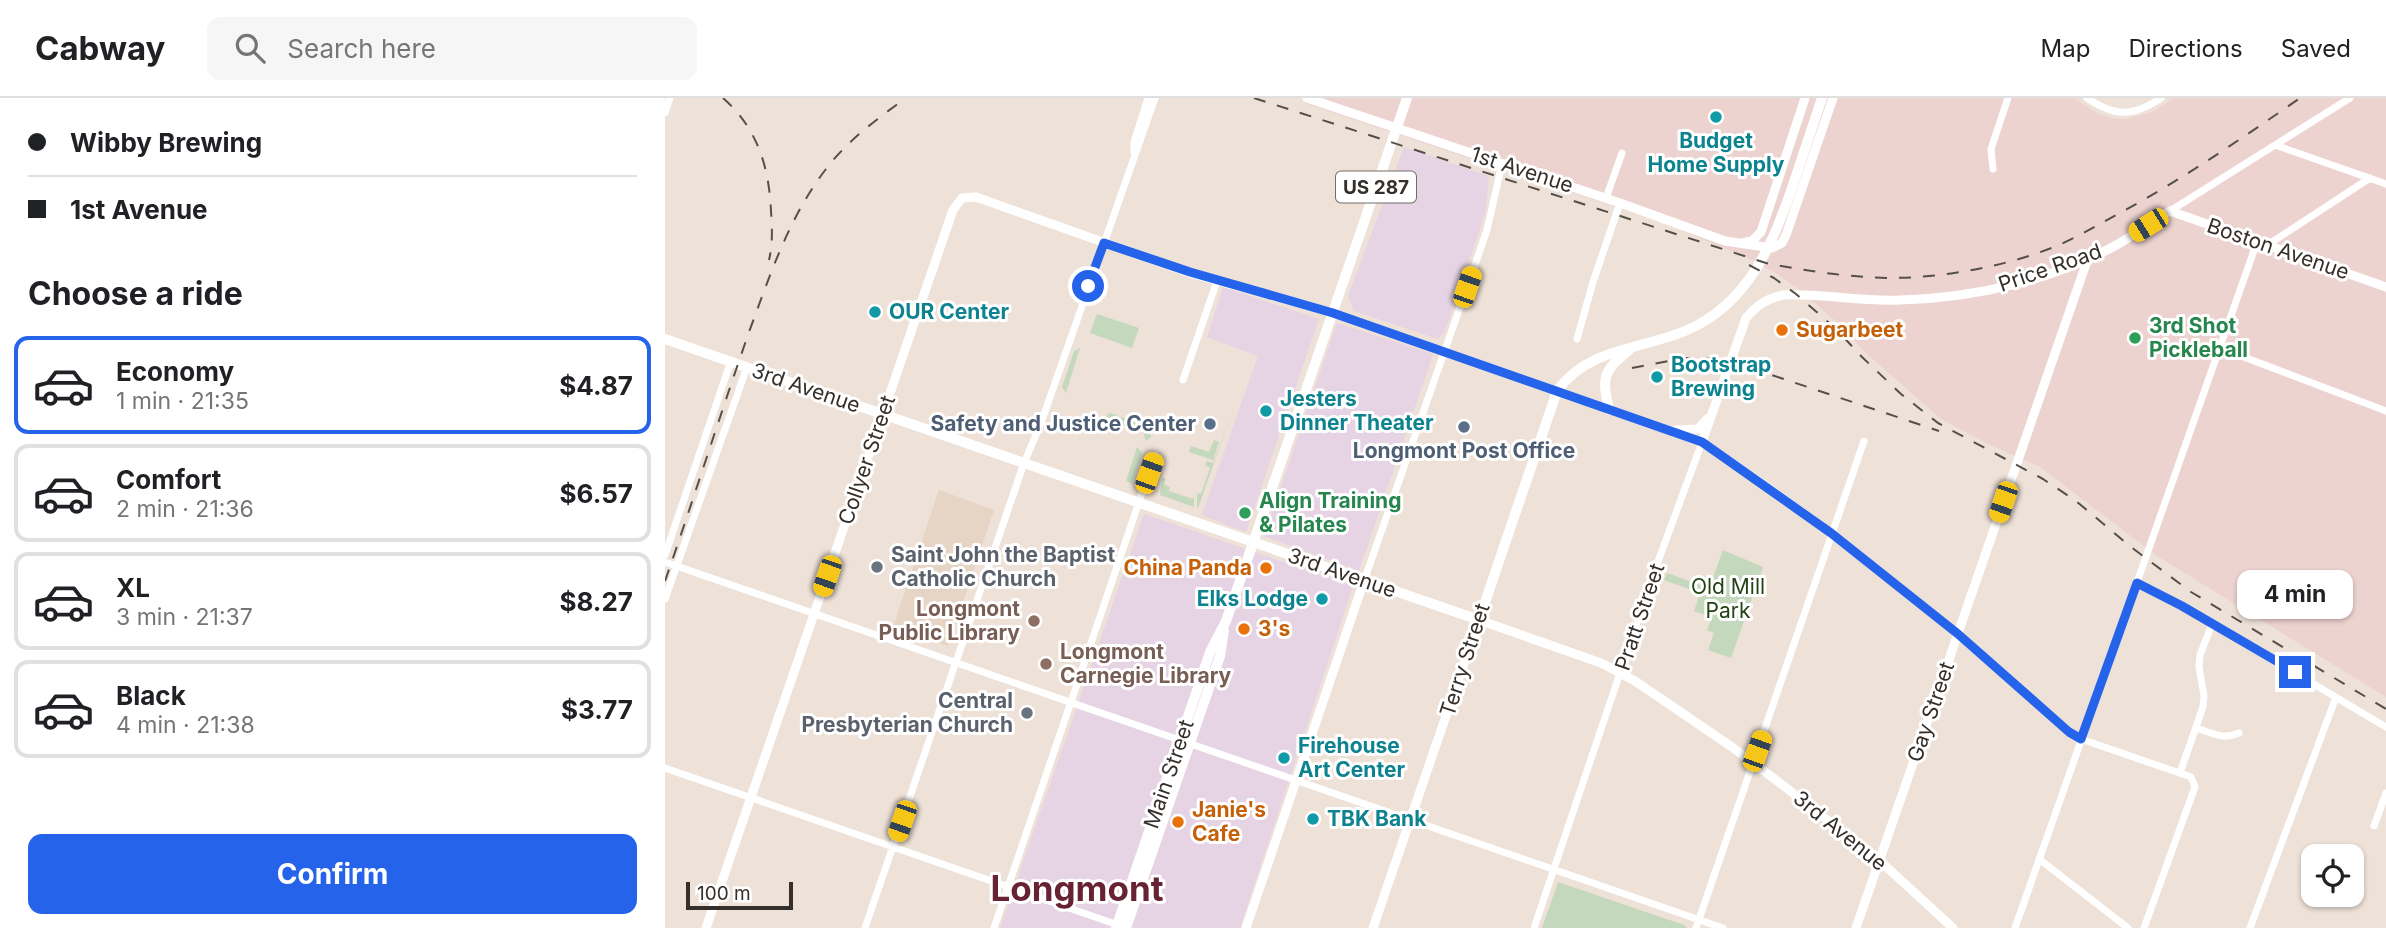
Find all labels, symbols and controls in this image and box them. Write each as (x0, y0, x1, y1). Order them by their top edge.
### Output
search box (207, 17, 697, 80)
text: Cabway (35, 28, 165, 68)
icon: search (231, 29, 269, 67)
text: Search here (287, 33, 436, 64)
text: Map (2041, 34, 2090, 63)
text: Directions (2128, 34, 2243, 63)
text: Saved (2281, 34, 2351, 63)
marker: Budget Home Supply (1708, 109, 1724, 125)
text: Wibby Brewing (70, 127, 262, 158)
place label: Budget Home Supply (1647, 128, 1785, 177)
street label: 1st Avenue (1468, 141, 1577, 198)
road number: US 287 (1336, 172, 1416, 202)
text: 1st Avenue (70, 194, 208, 225)
car (2125, 205, 2172, 245)
street label: Boston Avenue (2204, 212, 2353, 285)
street label: Price Road (1995, 238, 2105, 297)
car (1451, 264, 1484, 310)
route start (1072, 270, 1104, 302)
text: Choose a ride (28, 274, 243, 313)
place label: OUR Center (889, 299, 1009, 324)
marker: OUR Center (867, 304, 883, 320)
place label: 3rd Shot Pickleball (2149, 313, 2248, 362)
place label: Sugarbeet (1796, 317, 1903, 342)
marker: Sugarbeet (1774, 322, 1790, 338)
marker: 3rd Shot Pickleball (2127, 330, 2143, 346)
place label: Bootstrap Brewing (1671, 352, 1771, 401)
icon: car (32, 354, 95, 417)
text: Economy (116, 356, 234, 387)
street label: 3rd Avenue (749, 357, 864, 418)
marker: Bootstrap Brewing (1649, 369, 1665, 385)
text: $4.87 (559, 370, 633, 401)
place label: Jesters Dinner Theater (1280, 386, 1434, 435)
text: 1 min · 21:35 (116, 387, 249, 415)
street label: Collyer Street (833, 392, 900, 528)
marker: Jesters Dinner Theater (1258, 403, 1274, 419)
place label: Safety and Justice Center (930, 411, 1196, 436)
marker: Safety and Justice Center (1202, 416, 1218, 432)
marker: Longmont Post Office (1456, 419, 1472, 435)
place label: Longmont Post Office (1353, 438, 1575, 463)
car (1133, 450, 1166, 496)
icon: car (32, 462, 95, 525)
text: Comfort (116, 464, 221, 495)
text: $6.57 (560, 478, 633, 509)
car (1987, 479, 2020, 525)
place label: Align Training & Pilates (1259, 488, 1401, 537)
text: 2 min · 21:36 (116, 495, 254, 523)
marker: Align Training & Pilates (1237, 505, 1253, 521)
place label: Saint John the Baptist Catholic Church (891, 542, 1115, 591)
street label: 3rd Avenue (1285, 542, 1400, 603)
car (811, 553, 844, 599)
place label: China Panda (1123, 555, 1252, 580)
marker: Saint John the Baptist Catholic Church (869, 559, 885, 575)
marker: China Panda (1258, 560, 1274, 576)
street label: Pratt Street (1610, 560, 1670, 674)
icon: car (32, 570, 95, 633)
callout: 4 min (2237, 570, 2353, 620)
text: XL (116, 572, 150, 603)
park label: Old Mill Park (1691, 574, 1765, 623)
text: 4 min (2264, 580, 2326, 608)
text: $8.27 (559, 586, 633, 617)
place label: Elks Lodge (1197, 586, 1308, 611)
marker: Elks Lodge (1314, 591, 1330, 607)
place label: Longmont Public Library (879, 596, 1020, 645)
street label: Terry Street (1434, 600, 1495, 720)
text: 3 min · 21:37 (116, 603, 253, 631)
marker: Longmont Public Library (1026, 613, 1042, 629)
place label: 3's (1258, 616, 1290, 641)
marker: 3's (1236, 621, 1252, 637)
place label: Longmont Carnegie Library (1060, 639, 1232, 688)
marker: Longmont Carnegie Library (1038, 656, 1054, 672)
route end (2279, 656, 2311, 688)
street label: Gay Street (1902, 658, 1959, 765)
icon: car (32, 678, 95, 741)
text: Black (116, 680, 186, 711)
place label: Central Presbyterian Church (801, 688, 1013, 737)
text: $3.77 (561, 694, 633, 725)
marker: Central Presbyterian Church (1019, 705, 1035, 721)
text: 4 min · 21:38 (116, 711, 255, 739)
street label: Main Street (1138, 716, 1199, 832)
car (1740, 728, 1775, 774)
place label: Firehouse Art Center (1298, 733, 1405, 782)
marker: Firehouse Art Center (1276, 750, 1292, 766)
street label: 3rd Avenue (1789, 785, 1892, 876)
place label: Janie's Cafe (1192, 797, 1266, 846)
car (886, 798, 919, 844)
place label: TBK Bank (1327, 806, 1427, 831)
marker: TBK Bank (1305, 811, 1321, 827)
marker: Janie's Cafe (1170, 814, 1186, 830)
button: Confirm (28, 834, 637, 914)
map controls (2301, 844, 2364, 907)
button: locate (2301, 844, 2364, 907)
district label: Longmont (990, 867, 1164, 909)
scale bar (686, 879, 793, 911)
text: 100 m (697, 882, 751, 905)

